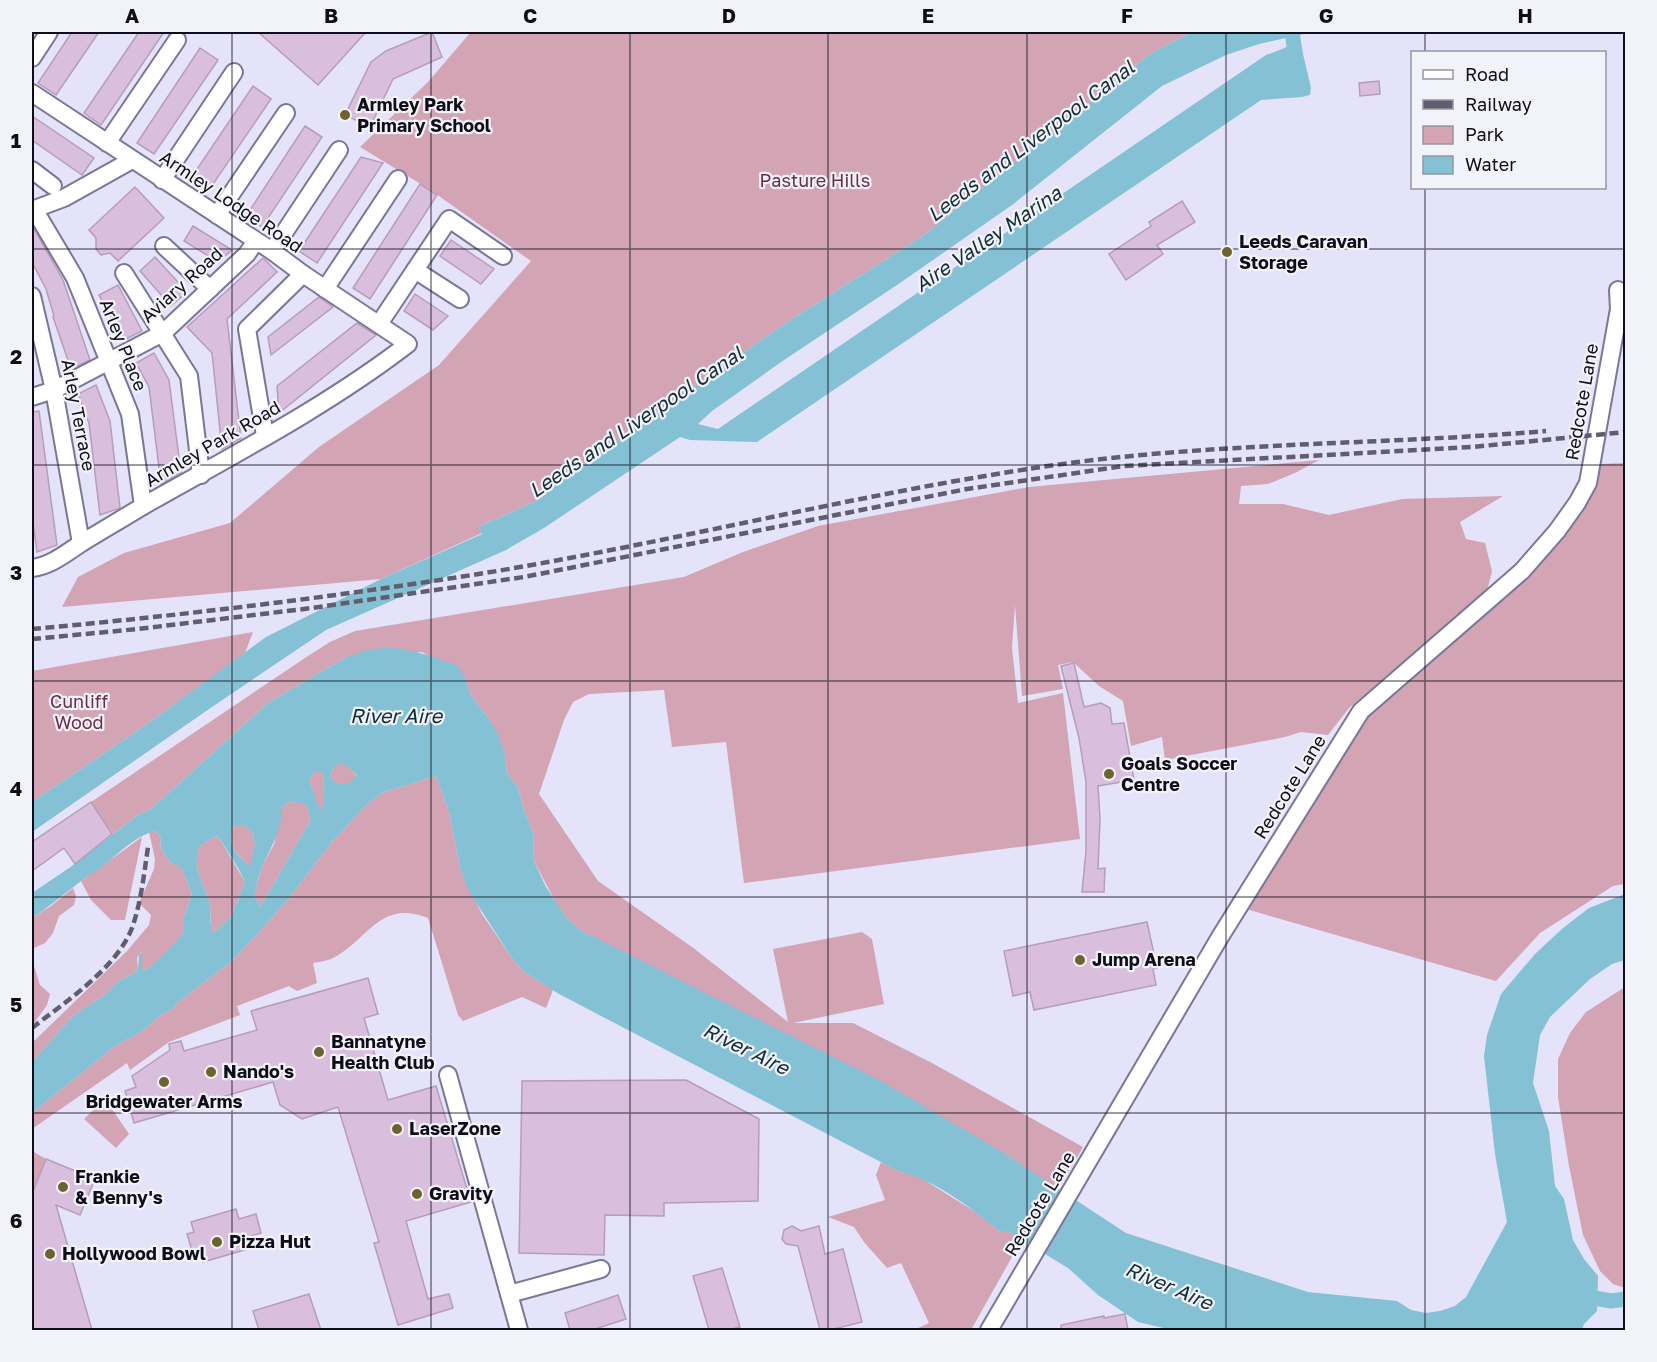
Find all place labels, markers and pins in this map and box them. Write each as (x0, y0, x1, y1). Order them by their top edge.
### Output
place label: Armley Park Primary School (357, 93, 491, 136)
marker: Armley Park Primary School (338, 108, 352, 122)
place label: Leeds Caravan Storage (1239, 230, 1368, 273)
marker: Leeds Caravan Storage (1220, 245, 1234, 259)
place label: Goals Soccer Centre (1121, 752, 1237, 795)
marker: Goals Soccer Centre (1102, 767, 1116, 781)
place label: Jump Arena (1092, 948, 1196, 970)
marker: Jump Arena (1073, 953, 1087, 967)
place label: Bannatyne Health Club (331, 1030, 435, 1073)
marker: Bannatyne Health Club (312, 1045, 326, 1059)
place label: Nando's (223, 1060, 294, 1082)
marker: Nando's (204, 1065, 218, 1079)
marker: Bridgewater Arms (157, 1075, 171, 1089)
place label: Bridgewater Arms (85, 1090, 243, 1112)
place label: LaserZone (409, 1117, 501, 1139)
marker: LaserZone (390, 1122, 404, 1136)
place label: Frankie & Benny's (75, 1165, 163, 1208)
marker: Frankie & Benny's (56, 1180, 70, 1194)
place label: Gravity (429, 1182, 493, 1204)
marker: Gravity (410, 1187, 424, 1201)
place label: Pizza Hut (229, 1230, 311, 1252)
marker: Pizza Hut (210, 1235, 224, 1249)
place label: Hollywood Bowl (62, 1242, 206, 1264)
marker: Hollywood Bowl (43, 1247, 57, 1261)

